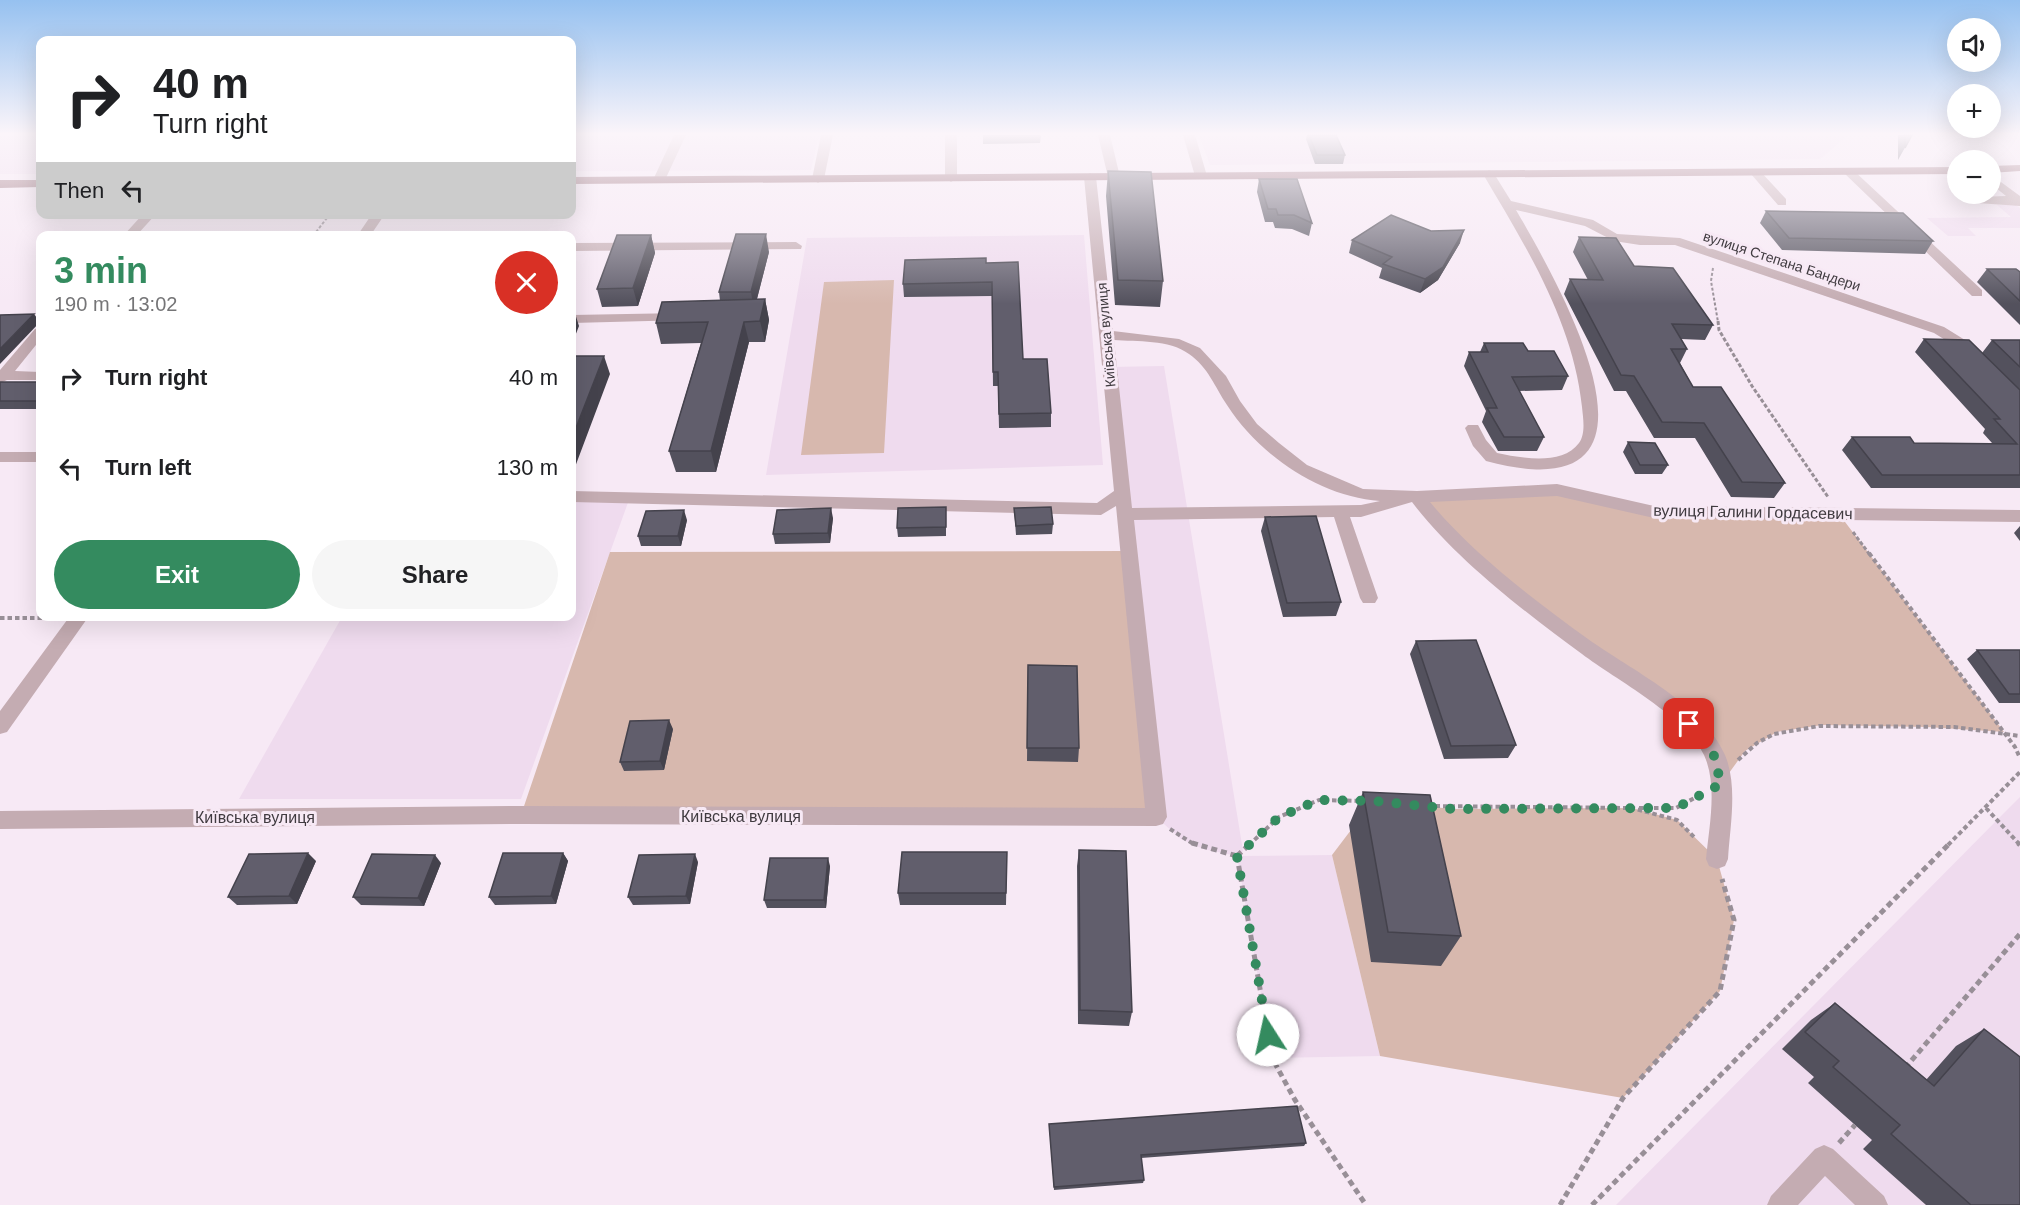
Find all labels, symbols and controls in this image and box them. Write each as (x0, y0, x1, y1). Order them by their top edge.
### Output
map controls (1947, 18, 2001, 204)
button: sound (1947, 18, 2001, 72)
icon: right (54, 60, 132, 138)
text: 40 m (153, 60, 249, 107)
button: + (1947, 84, 2001, 138)
text: Turn right (153, 109, 268, 139)
button: − (1947, 150, 2001, 204)
icon: left (116, 174, 149, 207)
text: Then (54, 178, 104, 203)
street label: вулиця Степана Бандери (1701, 228, 1863, 294)
text: 3 min (54, 250, 148, 291)
button: close (495, 251, 558, 314)
street label: Київська вулиця (1093, 282, 1119, 388)
text: 190 m · 13:02 (54, 293, 177, 315)
icon: right (54, 362, 87, 395)
text: Turn right (105, 365, 207, 390)
text: 40 m (509, 365, 558, 390)
icon: left (54, 452, 87, 485)
text: Turn left (105, 455, 191, 480)
text: 130 m (497, 455, 558, 480)
street label: вулиця Галини Гордасевич (1653, 502, 1853, 522)
button: Exit (54, 540, 300, 609)
button: Share (312, 540, 558, 609)
pin (1663, 698, 1714, 749)
icon: arrive (1672, 707, 1705, 740)
street label: Київська вулиця (681, 808, 801, 825)
street label: Київська вулиця (195, 809, 315, 826)
position arrow (1236, 1003, 1300, 1067)

